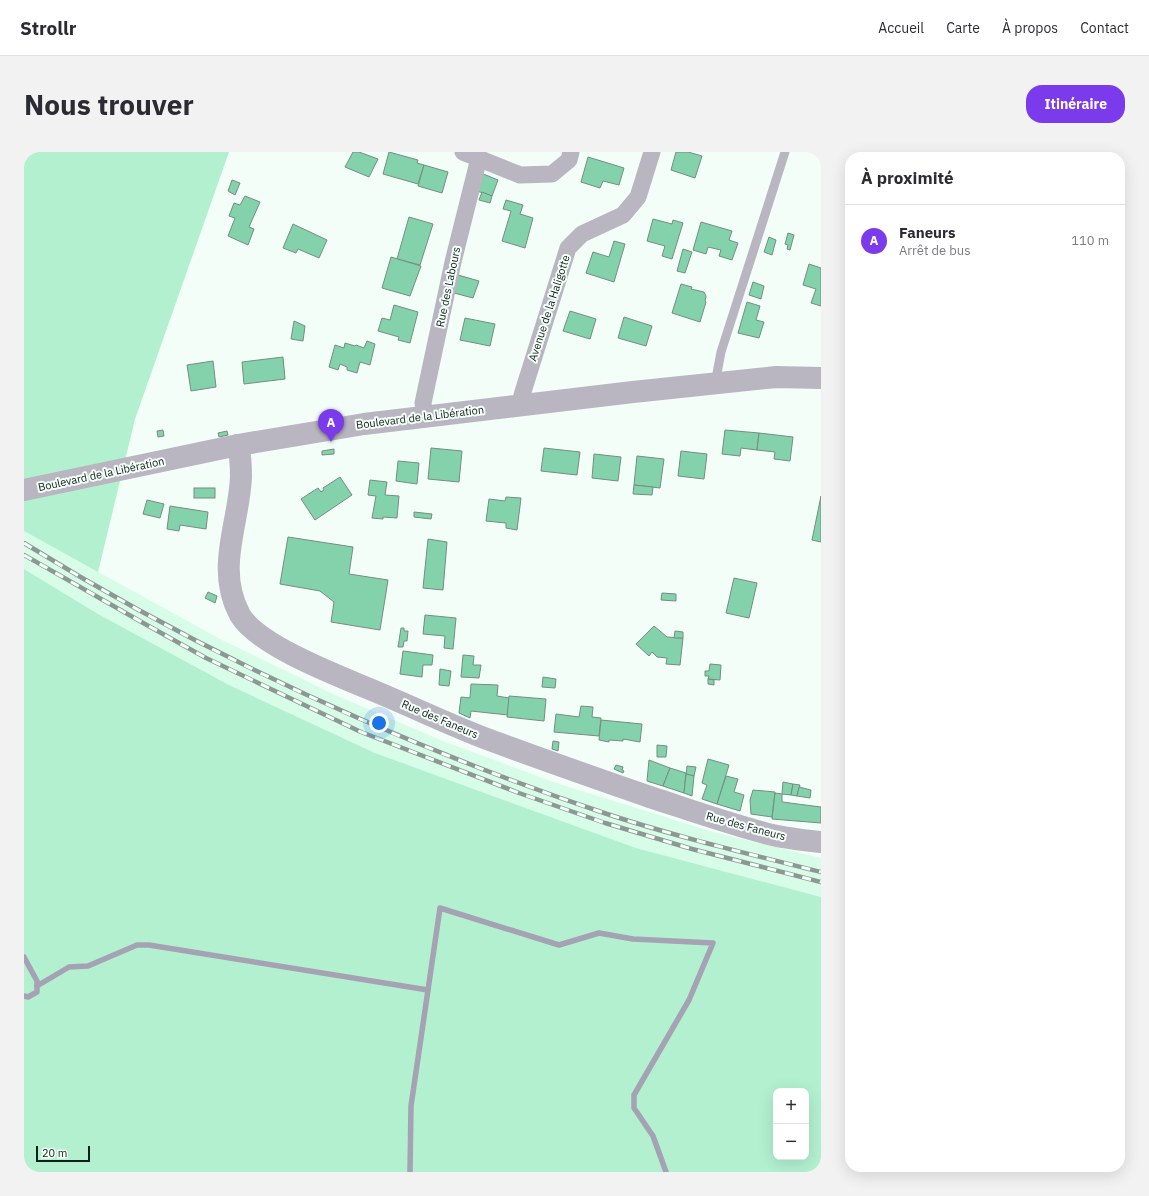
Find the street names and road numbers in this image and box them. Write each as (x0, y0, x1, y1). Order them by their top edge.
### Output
street label: Rue des Labours (433, 246, 463, 328)
street label: Avenue de la Haligotte (525, 253, 573, 363)
street label: Boulevard de la Libération (355, 402, 485, 432)
street label: Boulevard de la Libération (37, 454, 165, 494)
street label: Rue des Faneurs (400, 697, 480, 741)
street label: Rue des Faneurs (705, 809, 787, 843)

